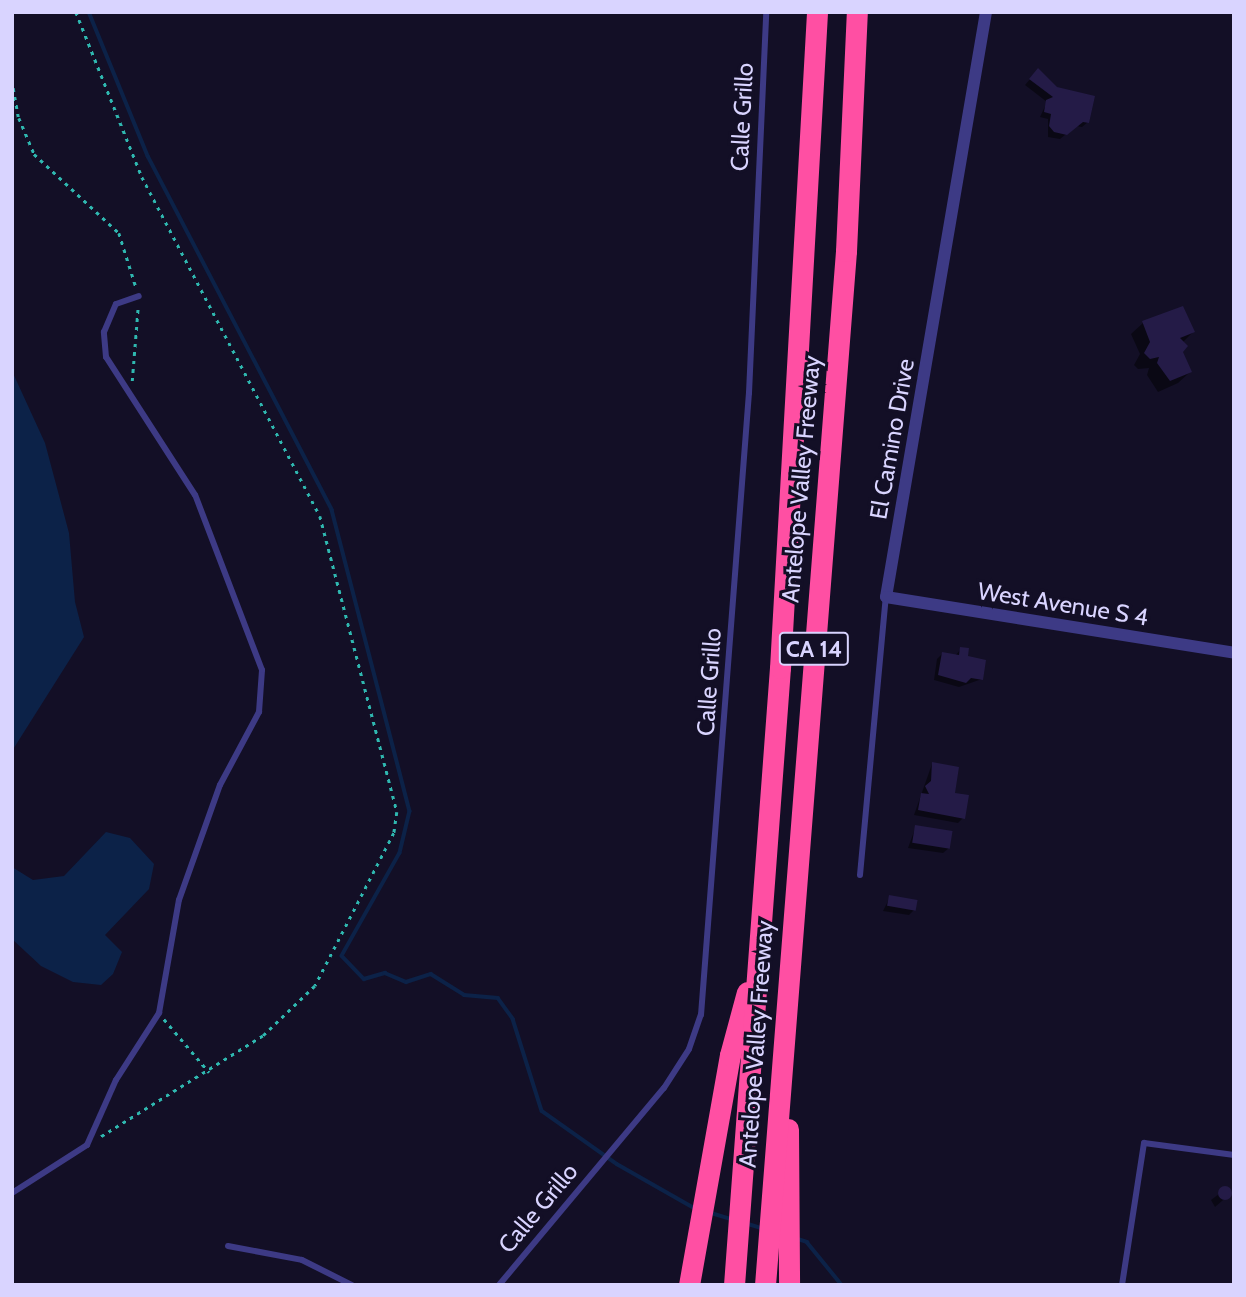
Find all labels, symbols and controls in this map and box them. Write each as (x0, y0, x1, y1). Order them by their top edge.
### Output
street label: Calle Grillo (725, 62, 759, 172)
street label: Antelope Valley Freeway (776, 354, 826, 604)
street label: El Camino Drive (864, 356, 920, 522)
street label: West Avenue S 4 (976, 576, 1150, 632)
street label: Calle Grillo (691, 627, 727, 737)
road number: CA 14 (777, 629, 851, 668)
street label: Antelope Valley Freeway (733, 919, 779, 1169)
street label: Calle Grillo (492, 1157, 584, 1259)

